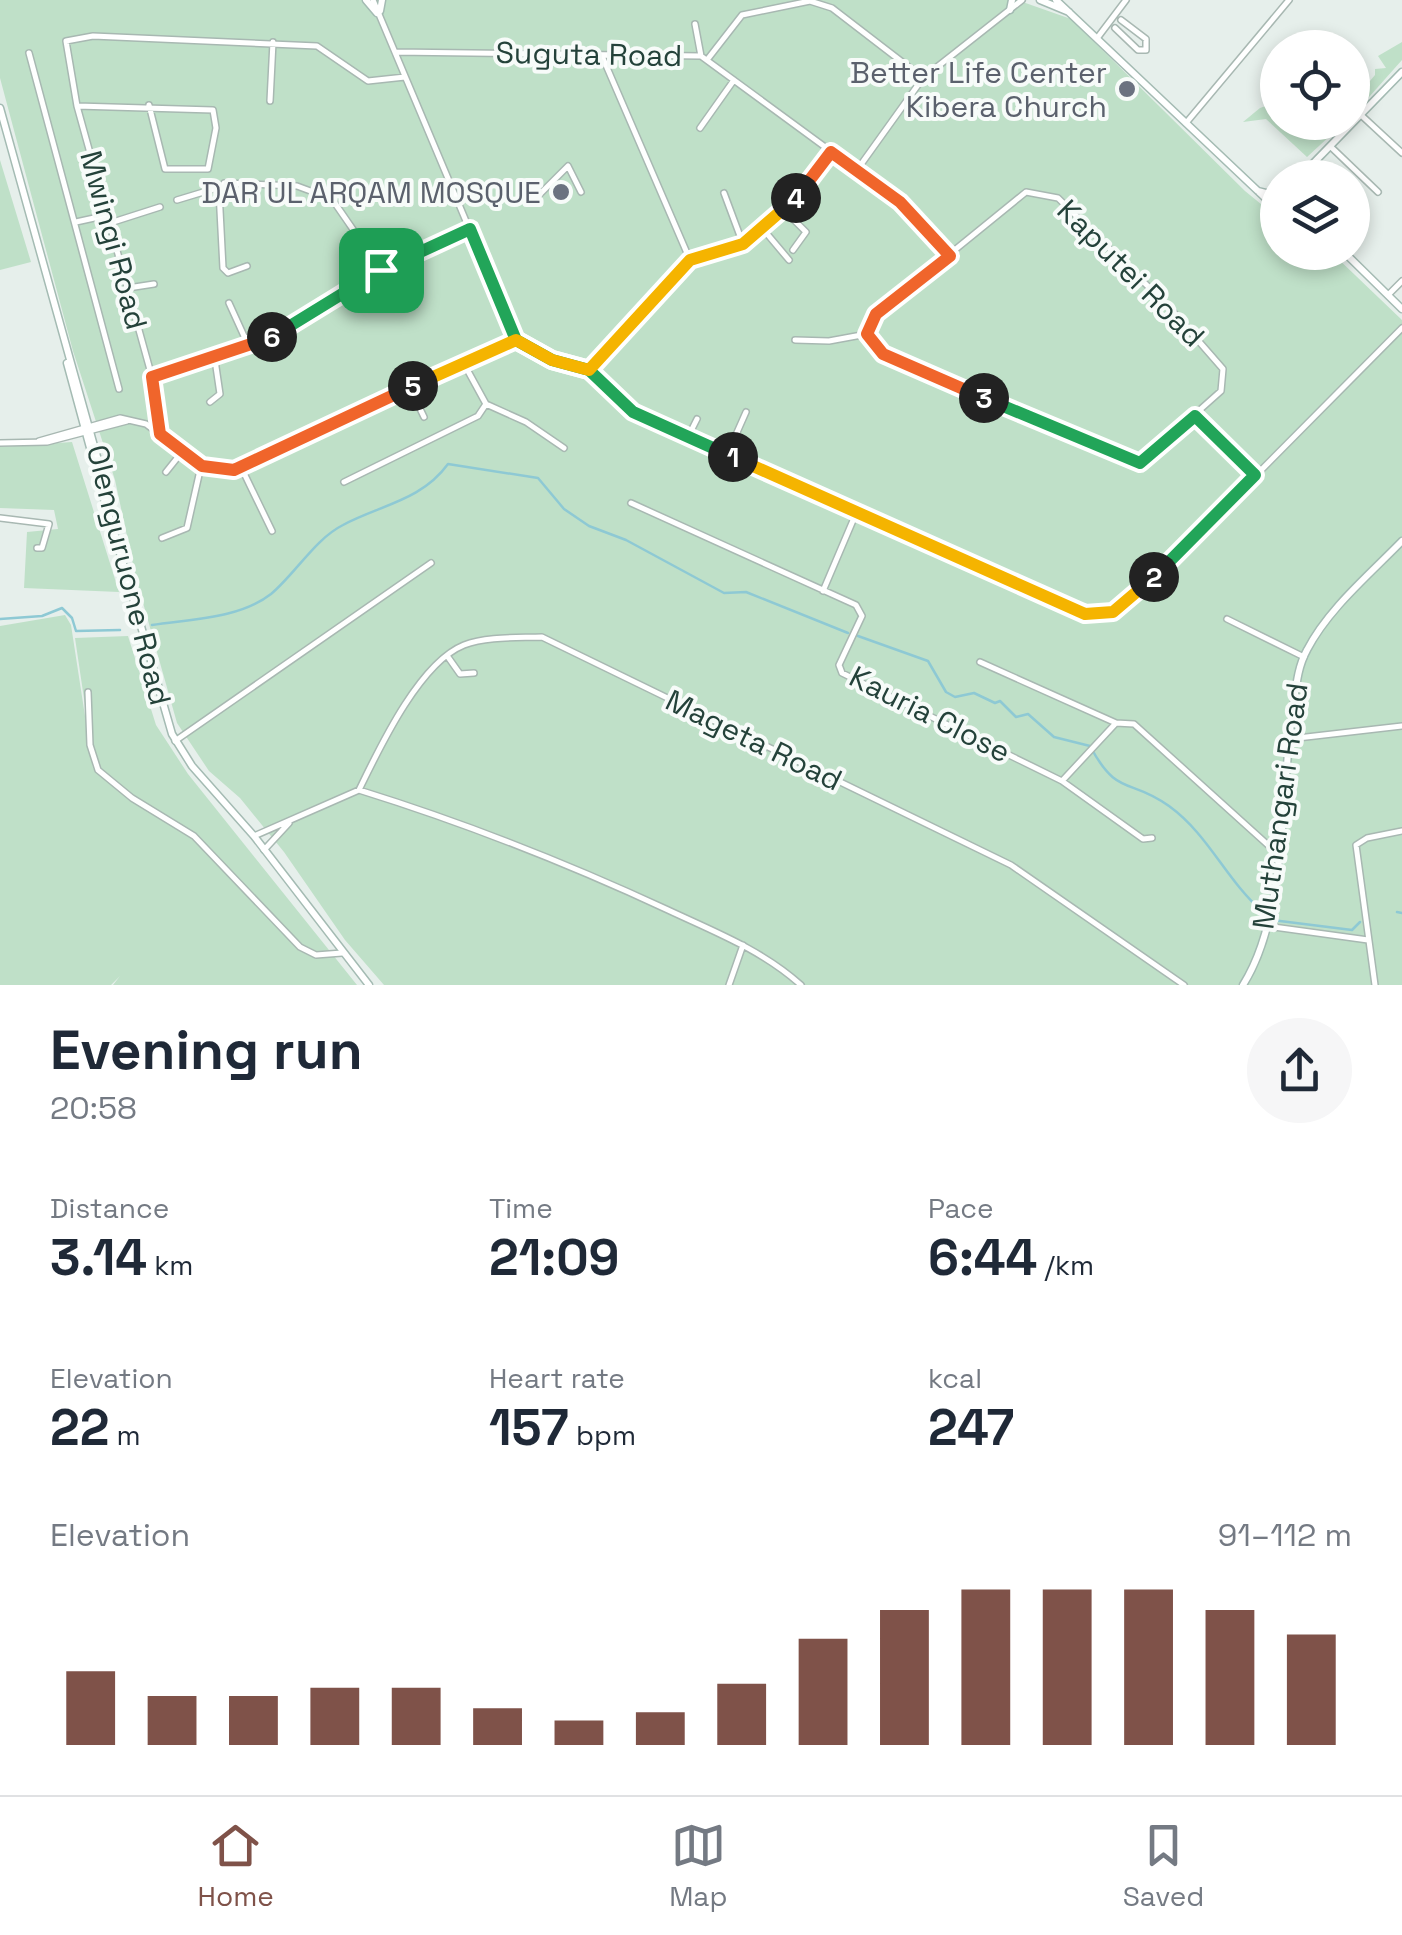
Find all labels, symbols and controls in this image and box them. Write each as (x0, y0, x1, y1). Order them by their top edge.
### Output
map controls (1260, 30, 1370, 270)
button: locate (1260, 30, 1370, 140)
street label: Suguta Road (495, 33, 683, 75)
place label: Better Life Center Kibera Church (850, 53, 1107, 126)
marker: Better Life Center Kibera Church (1116, 78, 1138, 100)
street label: Mwingi Road (71, 146, 157, 334)
button: layers (1260, 160, 1370, 270)
place label: DAR UL ARQAM MOSQUE (201, 173, 541, 212)
pin: 4 (771, 173, 821, 223)
text: 4 (787, 180, 805, 216)
marker: DAR UL ARQAM MOSQUE (550, 181, 572, 203)
street label: Kaputei Road (1049, 191, 1213, 355)
pin (339, 228, 424, 313)
icon: arrive (354, 243, 409, 298)
pin: 6 (247, 312, 297, 362)
text: 6 (263, 319, 281, 355)
pin: 5 (388, 361, 438, 411)
text: 5 (405, 368, 421, 404)
pin: 3 (959, 373, 1009, 423)
text: 3 (975, 380, 993, 416)
pin: 1 (708, 432, 758, 482)
text: 1 (727, 439, 739, 475)
street label: Olenguruone Road (78, 441, 180, 709)
pin: 2 (1129, 552, 1179, 602)
text: 2 (1146, 559, 1162, 595)
street label: Kauria Close (843, 657, 1017, 771)
street label: Mageta Road (659, 680, 849, 800)
street label: Muthangari Road (1243, 680, 1317, 932)
text: Evening run (50, 1015, 363, 1085)
button: share (1247, 1018, 1352, 1123)
text: 20:58 (50, 1088, 137, 1128)
text: Distance (50, 1190, 169, 1226)
text: Time (489, 1190, 553, 1226)
text: Pace (928, 1190, 994, 1226)
text: 3.14 (50, 1226, 147, 1290)
text: 21:09 (489, 1226, 620, 1290)
text: 6:44 (928, 1226, 1037, 1290)
text: km (147, 1247, 193, 1283)
text: /km (1037, 1247, 1094, 1283)
text: Elevation (50, 1360, 173, 1396)
text: Heart rate (489, 1360, 625, 1396)
text: kcal (928, 1360, 982, 1396)
text: 22 (50, 1396, 109, 1460)
text: 157 (489, 1396, 569, 1460)
text: 247 (928, 1396, 1014, 1460)
text: m (109, 1417, 141, 1453)
text: bpm (569, 1417, 636, 1453)
text: Elevation (50, 1515, 190, 1555)
text: 91–112 m (1218, 1515, 1352, 1555)
tab: Home (198, 1818, 274, 1914)
tab: Map (669, 1818, 728, 1914)
tab: Saved (1123, 1818, 1204, 1914)

